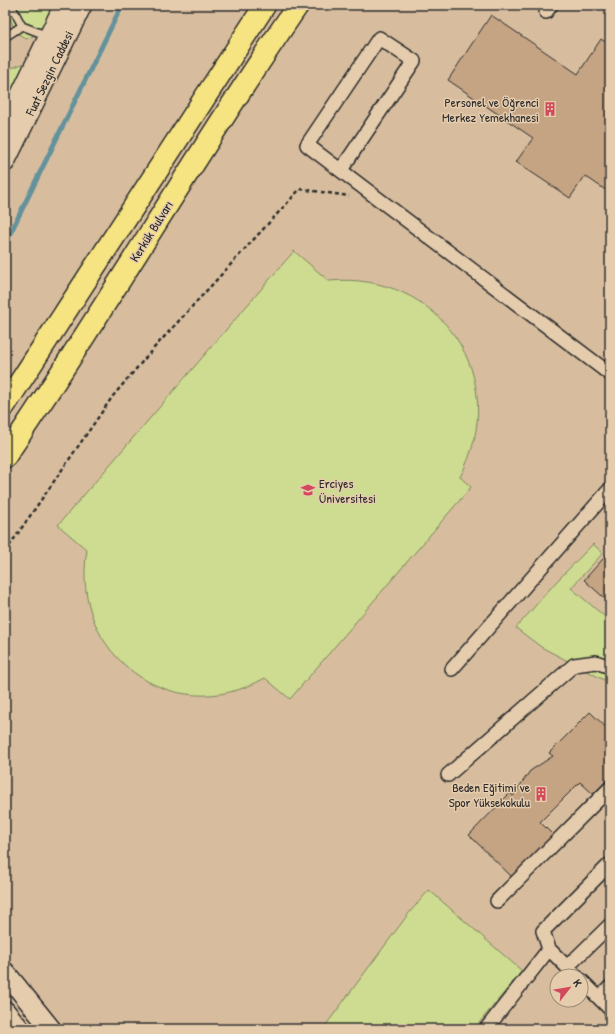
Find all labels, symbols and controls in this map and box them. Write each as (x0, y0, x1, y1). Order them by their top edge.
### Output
street label: Fuat Sezgin Caddesi (20, 28, 77, 119)
place label: Personel ve Öğrenci Merkez Yemekhanesi (442, 93, 539, 126)
building icon: Personel ve Öğrenci Merkez Yemekhanesi (542, 101, 558, 117)
street label: Kerkük Bulvarı (125, 197, 177, 265)
place label: Erciyes Üniversitesi (319, 474, 376, 507)
school or university icon: Erciyes Üniversitesi (300, 482, 316, 498)
place label: Beden Eğitimi ve Spor Yüksekokulu (449, 778, 530, 811)
building icon: Beden Eğitimi ve Spor Yüksekokulu (533, 786, 549, 802)
north arrow (549, 968, 589, 1008)
text: K (570, 977, 585, 989)

